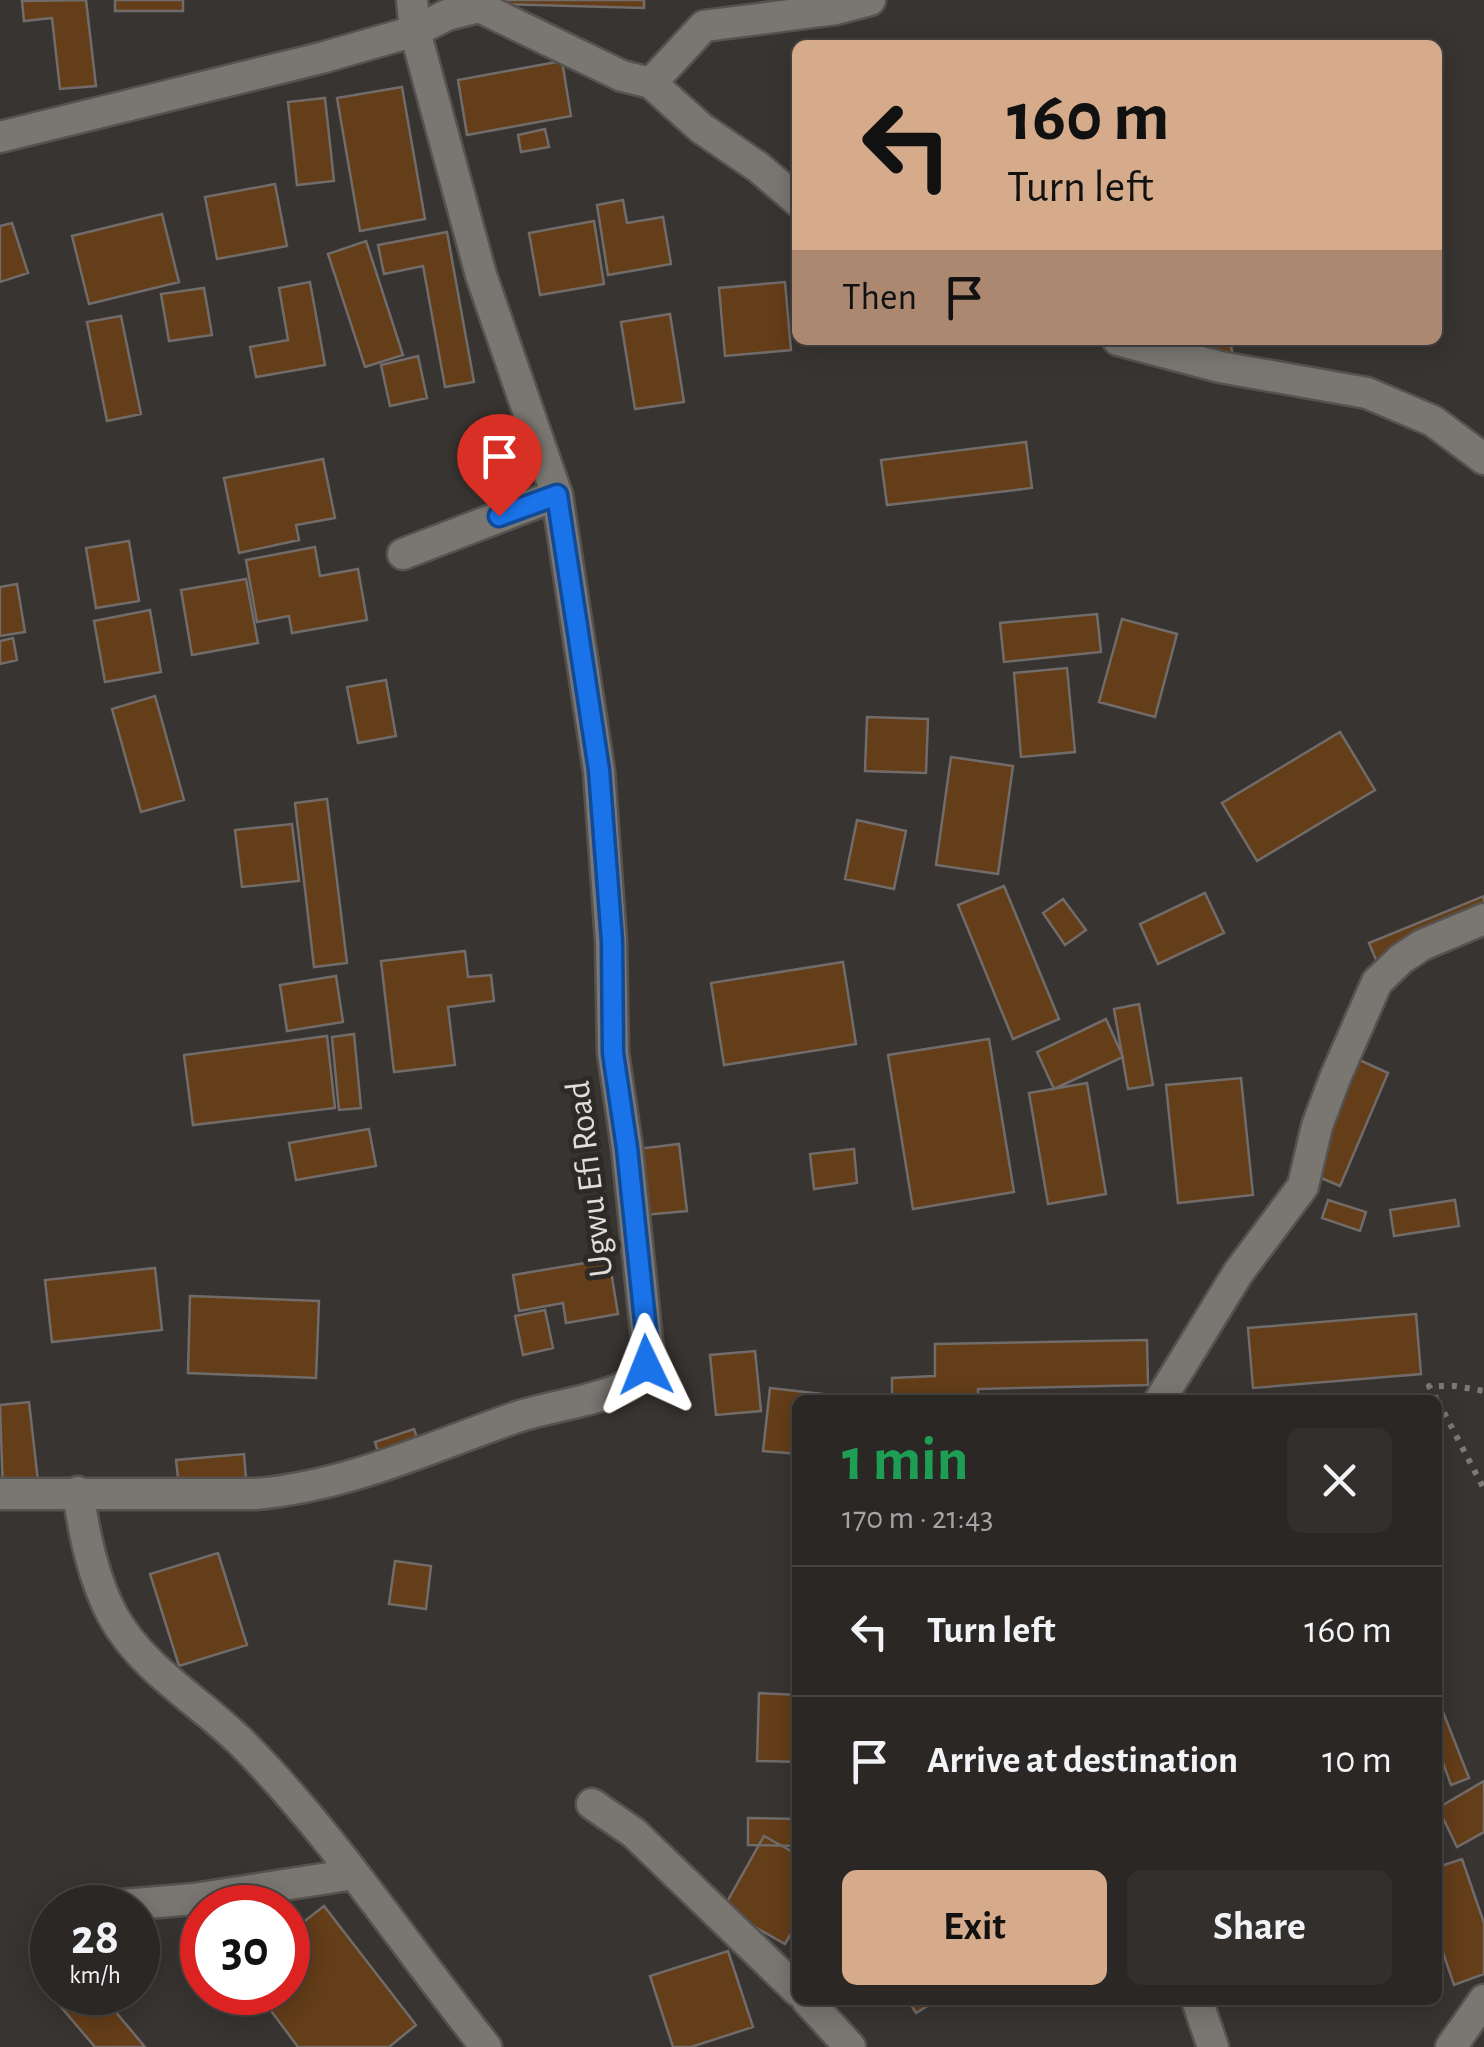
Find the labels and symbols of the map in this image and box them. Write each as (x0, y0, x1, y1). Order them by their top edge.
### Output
pin (457, 414, 542, 517)
street label: Ugwu Efi Road (561, 1079, 619, 1279)
position arrow (594, 1313, 698, 1417)
speed limit sign: 30 (180, 1885, 310, 2015)

